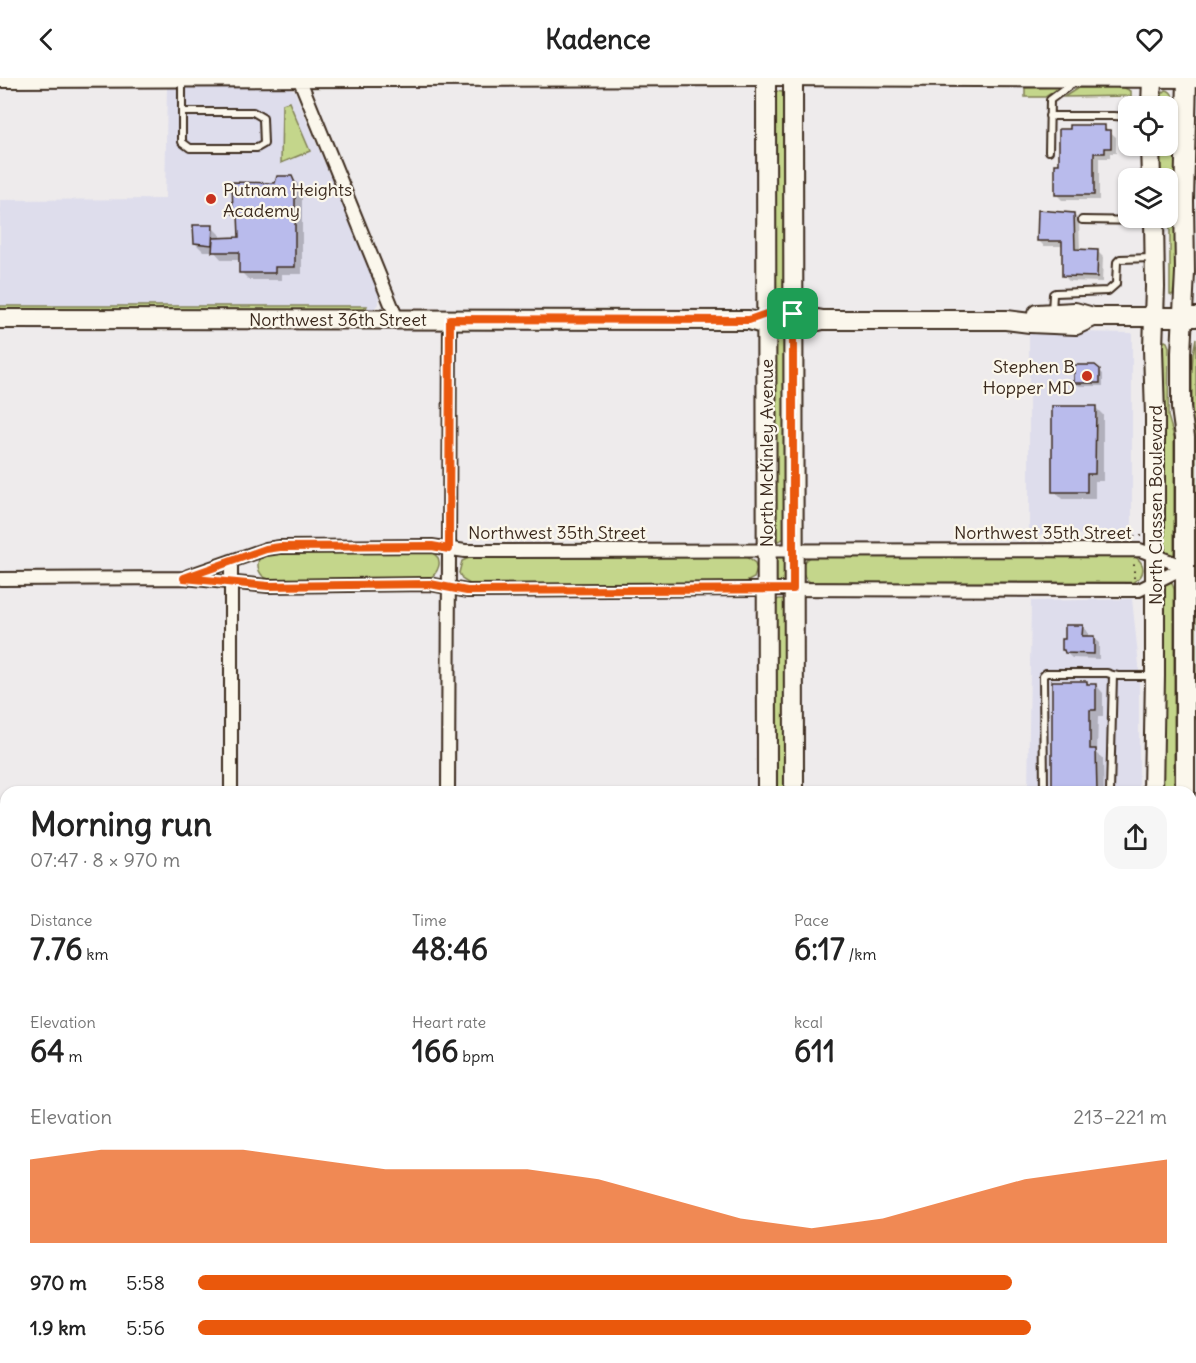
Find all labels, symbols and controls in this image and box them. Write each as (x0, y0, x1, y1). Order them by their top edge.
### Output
text: Kadence (545, 22, 651, 56)
icon: back (30, 23, 63, 56)
icon: heart (1133, 23, 1166, 56)
map controls (1118, 96, 1178, 228)
button: locate (1118, 96, 1178, 156)
button: layers (1118, 168, 1178, 228)
place label: Putnam Heights Academy (223, 178, 352, 222)
marker: Putnam Heights Academy (204, 192, 218, 206)
pin (767, 288, 818, 339)
icon: arrive (776, 297, 809, 330)
street label: Northwest 36th Street (249, 308, 427, 331)
place label: Stephen B Hopper MD (983, 355, 1075, 399)
street label: North McKinley Avenue (755, 359, 778, 547)
marker: Stephen B Hopper MD (1080, 369, 1094, 383)
street label: North Classen Boulevard (1144, 404, 1167, 605)
street label: Northwest 35th Street (468, 521, 646, 544)
street label: Northwest 35th Street (954, 521, 1132, 544)
text: Morning run (30, 803, 212, 845)
button: share (1104, 806, 1167, 869)
text: 07:47 · 8 × 970 m (30, 847, 180, 872)
text: Distance (30, 910, 92, 930)
text: Time (412, 910, 447, 930)
text: Pace (794, 910, 829, 930)
text: 7.76 (30, 930, 83, 968)
text: 48:46 (412, 930, 488, 968)
text: 6:17 (794, 930, 845, 968)
text: km (83, 944, 109, 964)
text: /km (845, 944, 877, 964)
text: Elevation (30, 1012, 96, 1032)
text: Heart rate (412, 1012, 486, 1032)
text: kcal (794, 1012, 823, 1032)
text: 64 (30, 1032, 65, 1070)
text: 166 (412, 1032, 459, 1070)
text: 611 (794, 1032, 835, 1070)
text: m (65, 1046, 83, 1066)
text: bpm (459, 1046, 494, 1066)
text: Elevation (30, 1104, 112, 1129)
text: 213–221 m (1073, 1104, 1167, 1129)
text: 970 m (30, 1270, 87, 1295)
text: 5:58 (126, 1270, 165, 1295)
text: 1.9 km (30, 1315, 86, 1340)
text: 5:56 (126, 1315, 165, 1340)

